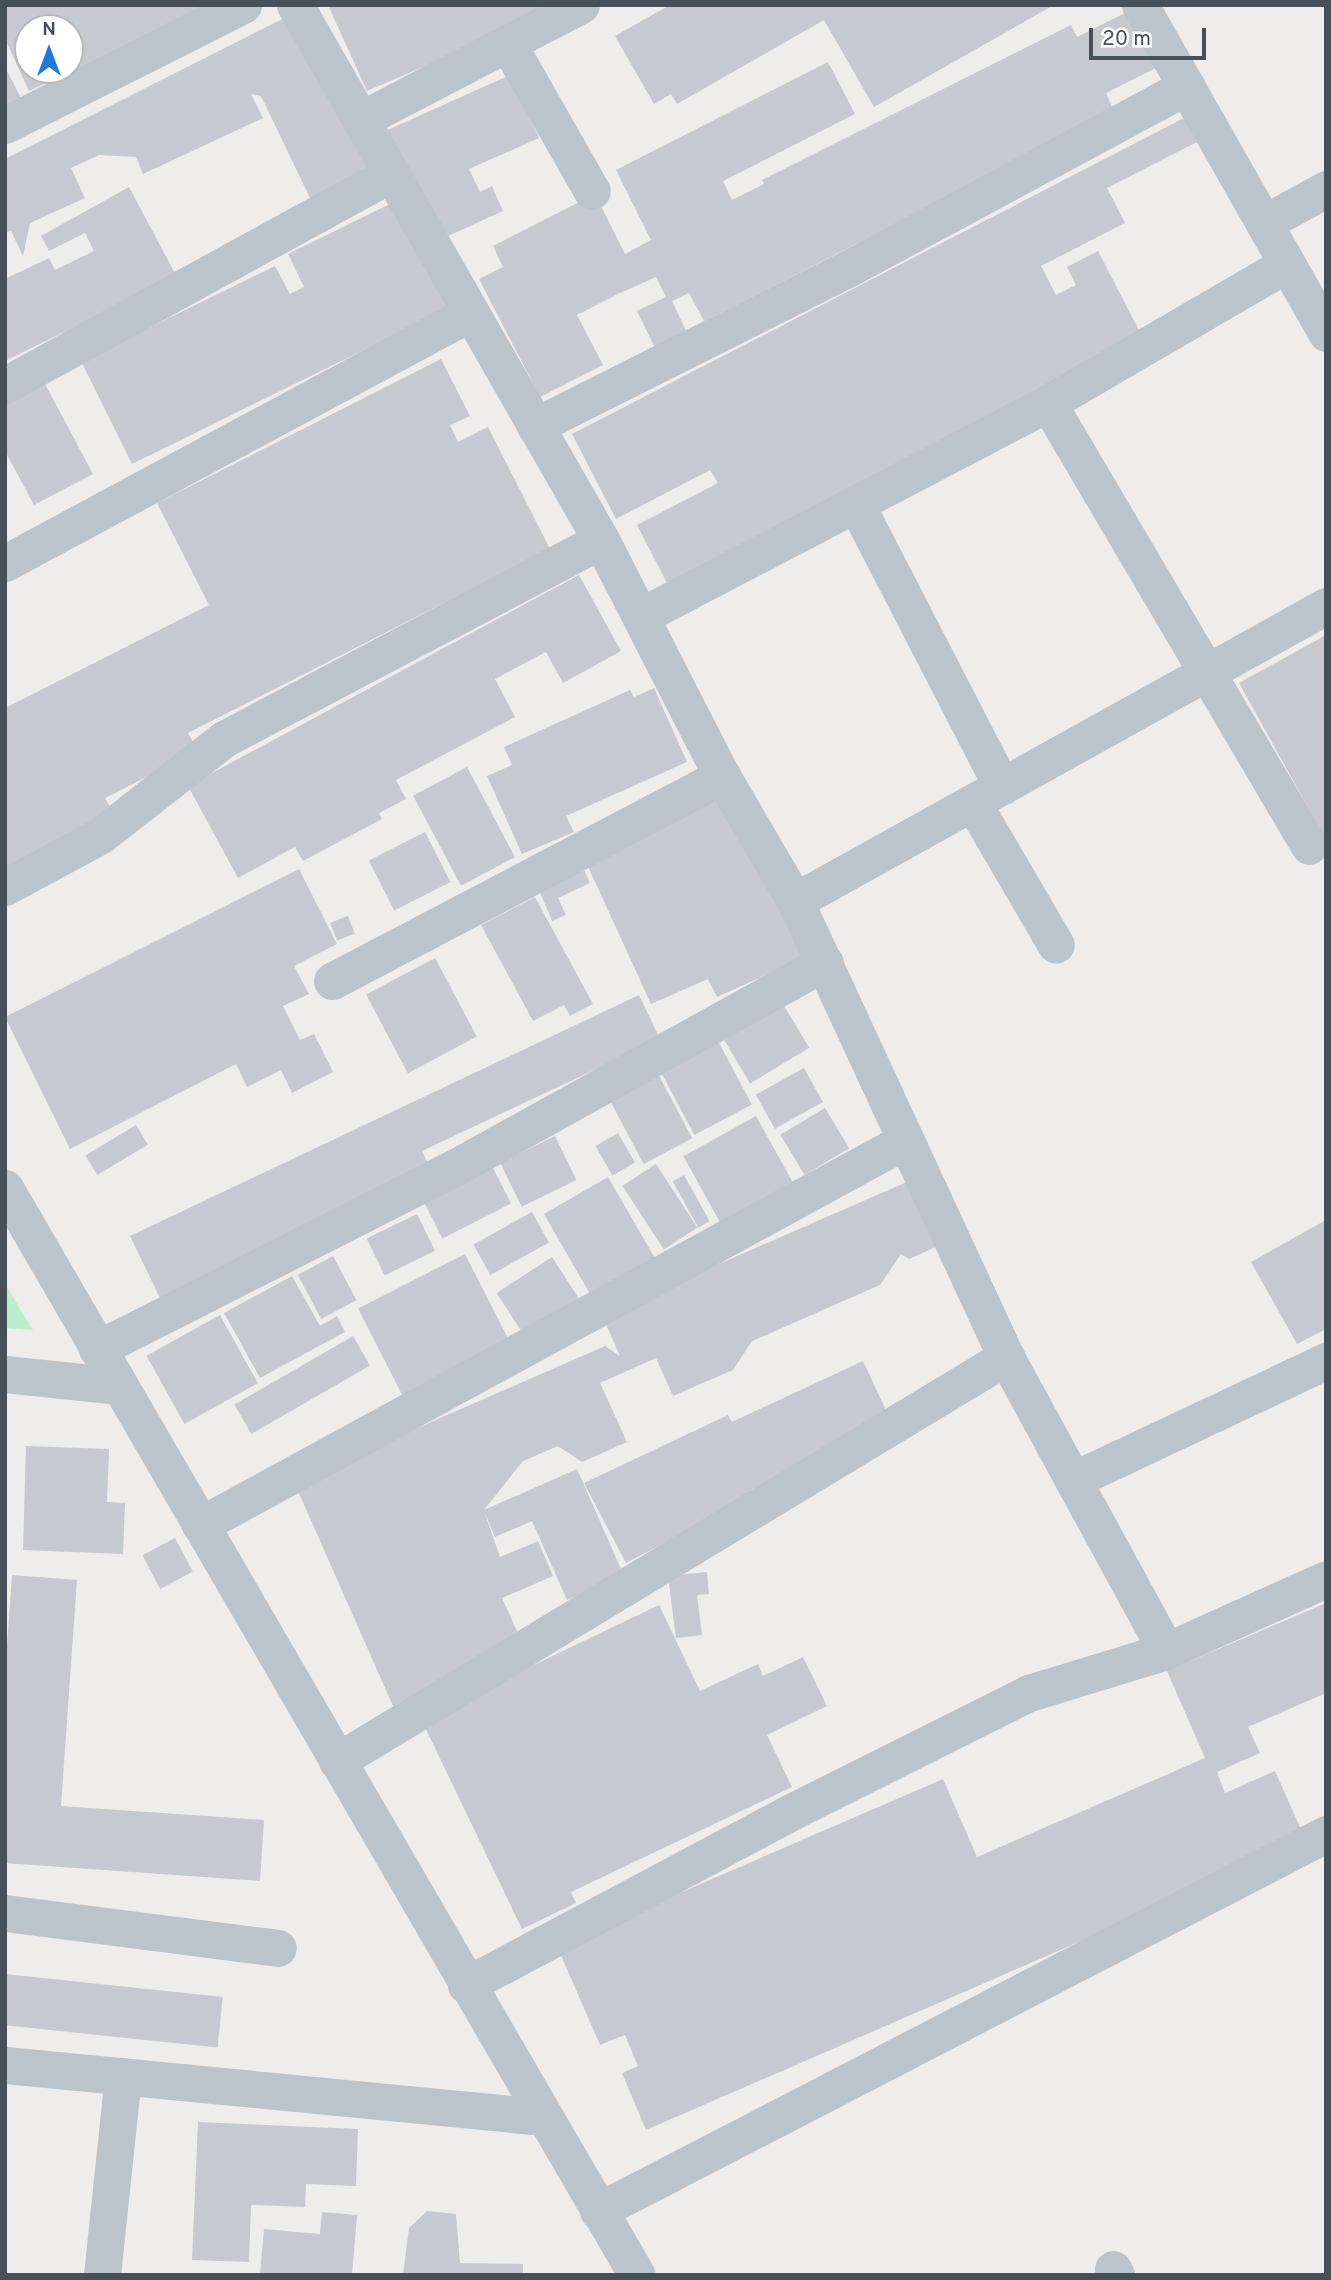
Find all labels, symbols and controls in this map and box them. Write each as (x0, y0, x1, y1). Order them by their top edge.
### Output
north arrow (14, 14, 84, 84)
scale bar (1093, 14, 1210, 58)
text: N (42, 18, 56, 42)
text: 20 m (1102, 26, 1151, 53)

